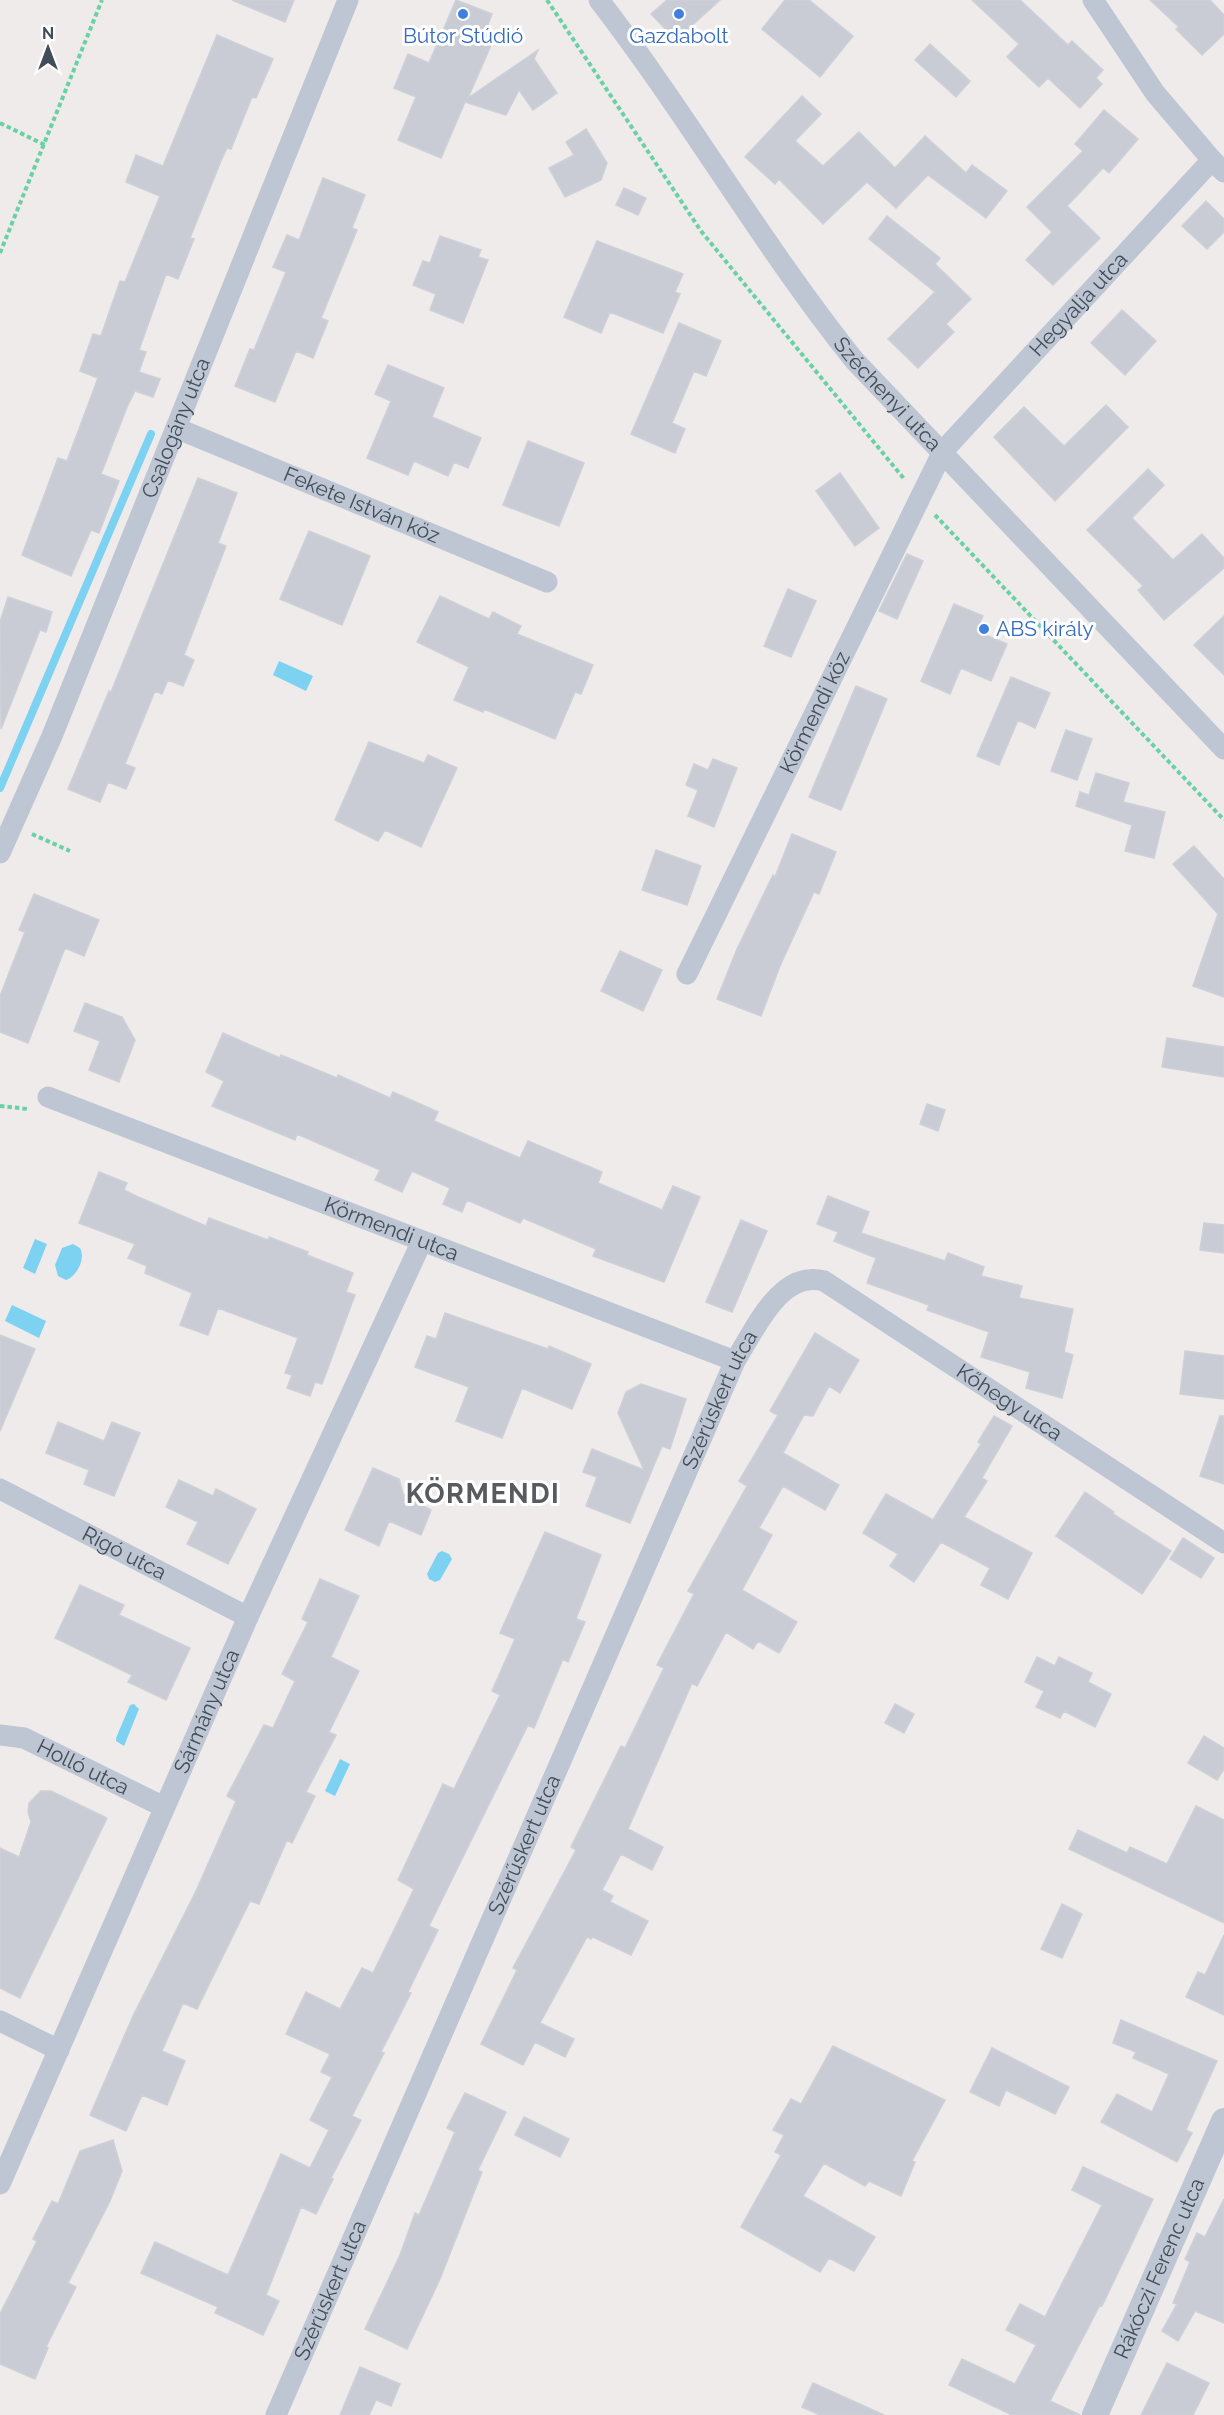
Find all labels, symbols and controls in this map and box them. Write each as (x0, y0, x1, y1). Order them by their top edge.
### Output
marker: Bútor Stúdió (456, 7, 470, 21)
marker: Gazdabolt (672, 7, 686, 21)
north arrow (18, 18, 78, 78)
place label: Bútor Stúdió (403, 23, 523, 48)
place label: Gazdabolt (629, 23, 729, 48)
text: N (42, 24, 54, 43)
street label: Hegyalja utca (1024, 247, 1132, 361)
street label: Széchenyi utca (829, 332, 947, 456)
street label: Csalogány utca (136, 354, 215, 502)
street label: Fekete István köz (280, 461, 444, 548)
place label: ABS király (996, 616, 1094, 641)
marker: ABS király (977, 622, 991, 636)
street label: Körmendi köz (774, 647, 855, 778)
street label: Körmendi utca (321, 1191, 462, 1266)
street label: Szérűskert utca (676, 1326, 762, 1473)
street label: Kőhegy utca (952, 1358, 1067, 1446)
district label: KÖRMENDI (406, 1477, 560, 1509)
street label: Rigó utca (78, 1521, 171, 1585)
street label: Sármány utca (168, 1645, 244, 1777)
street label: Holló utca (33, 1733, 133, 1800)
street label: Szérűskert utca (482, 1771, 565, 1918)
street label: Rákóczi Ferenc utca (1108, 2174, 1209, 2362)
street label: Szérűskert utca (288, 2216, 371, 2364)

